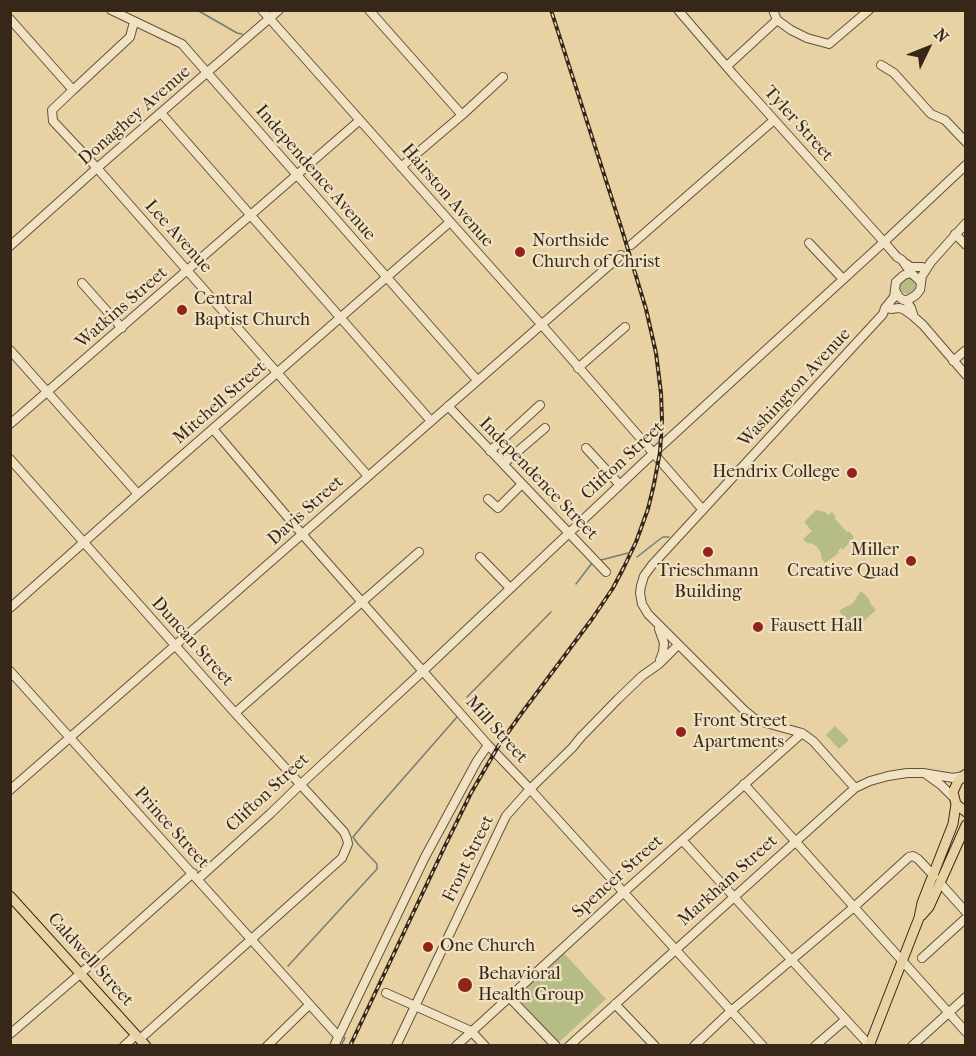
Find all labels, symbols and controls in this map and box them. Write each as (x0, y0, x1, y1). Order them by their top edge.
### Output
north arrow (898, 18, 958, 78)
text: N (930, 24, 953, 46)
street label: Donaghey Avenue (75, 61, 195, 171)
street label: Tyler Street (759, 82, 837, 166)
street label: Independence Avenue (250, 101, 380, 245)
street label: Hairston Avenue (396, 140, 498, 252)
street label: Lee Avenue (140, 196, 216, 278)
place label: Northside Church of Christ (532, 231, 661, 274)
marker: Northside Church of Christ (513, 245, 527, 259)
street label: Watkins Street (72, 262, 172, 354)
place label: Central Baptist Church (194, 289, 310, 332)
marker: Central Baptist Church (175, 303, 189, 317)
street label: Washington Avenue (734, 324, 856, 452)
street label: Mitchell Street (169, 357, 271, 449)
street label: Independence Street (474, 413, 602, 545)
street label: Clifton Street (577, 417, 669, 505)
place label: Hendrix College (712, 462, 840, 484)
marker: Hendrix College (845, 466, 859, 480)
street label: Davis Street (264, 471, 348, 551)
place label: Miller Creative Quad (787, 540, 899, 582)
marker: Trieschmann Building (701, 545, 715, 559)
marker: Miller Creative Quad (904, 554, 918, 568)
place label: Trieschmann Building (657, 561, 759, 604)
street label: Duncan Street (146, 593, 238, 691)
place label: Fausett Hall (770, 616, 863, 638)
marker: Fausett Hall (751, 620, 765, 634)
street label: Mill Street (460, 692, 532, 768)
place label: Front Street Apartments (693, 711, 787, 754)
marker: Front Street Apartments (674, 725, 688, 739)
street label: Clifton Street (222, 749, 314, 837)
street label: Prince Street (129, 783, 213, 873)
street label: Front Street (439, 812, 499, 906)
street label: Spencer Street (568, 831, 668, 923)
street label: Markham Street (674, 831, 782, 931)
street label: Caldwell Street (42, 909, 138, 1011)
place label: One Church (440, 936, 535, 958)
marker: One Church (421, 940, 435, 954)
place label: Behavioral Health Group (478, 964, 584, 1006)
marker: Behavioral Health Group (456, 976, 474, 994)

